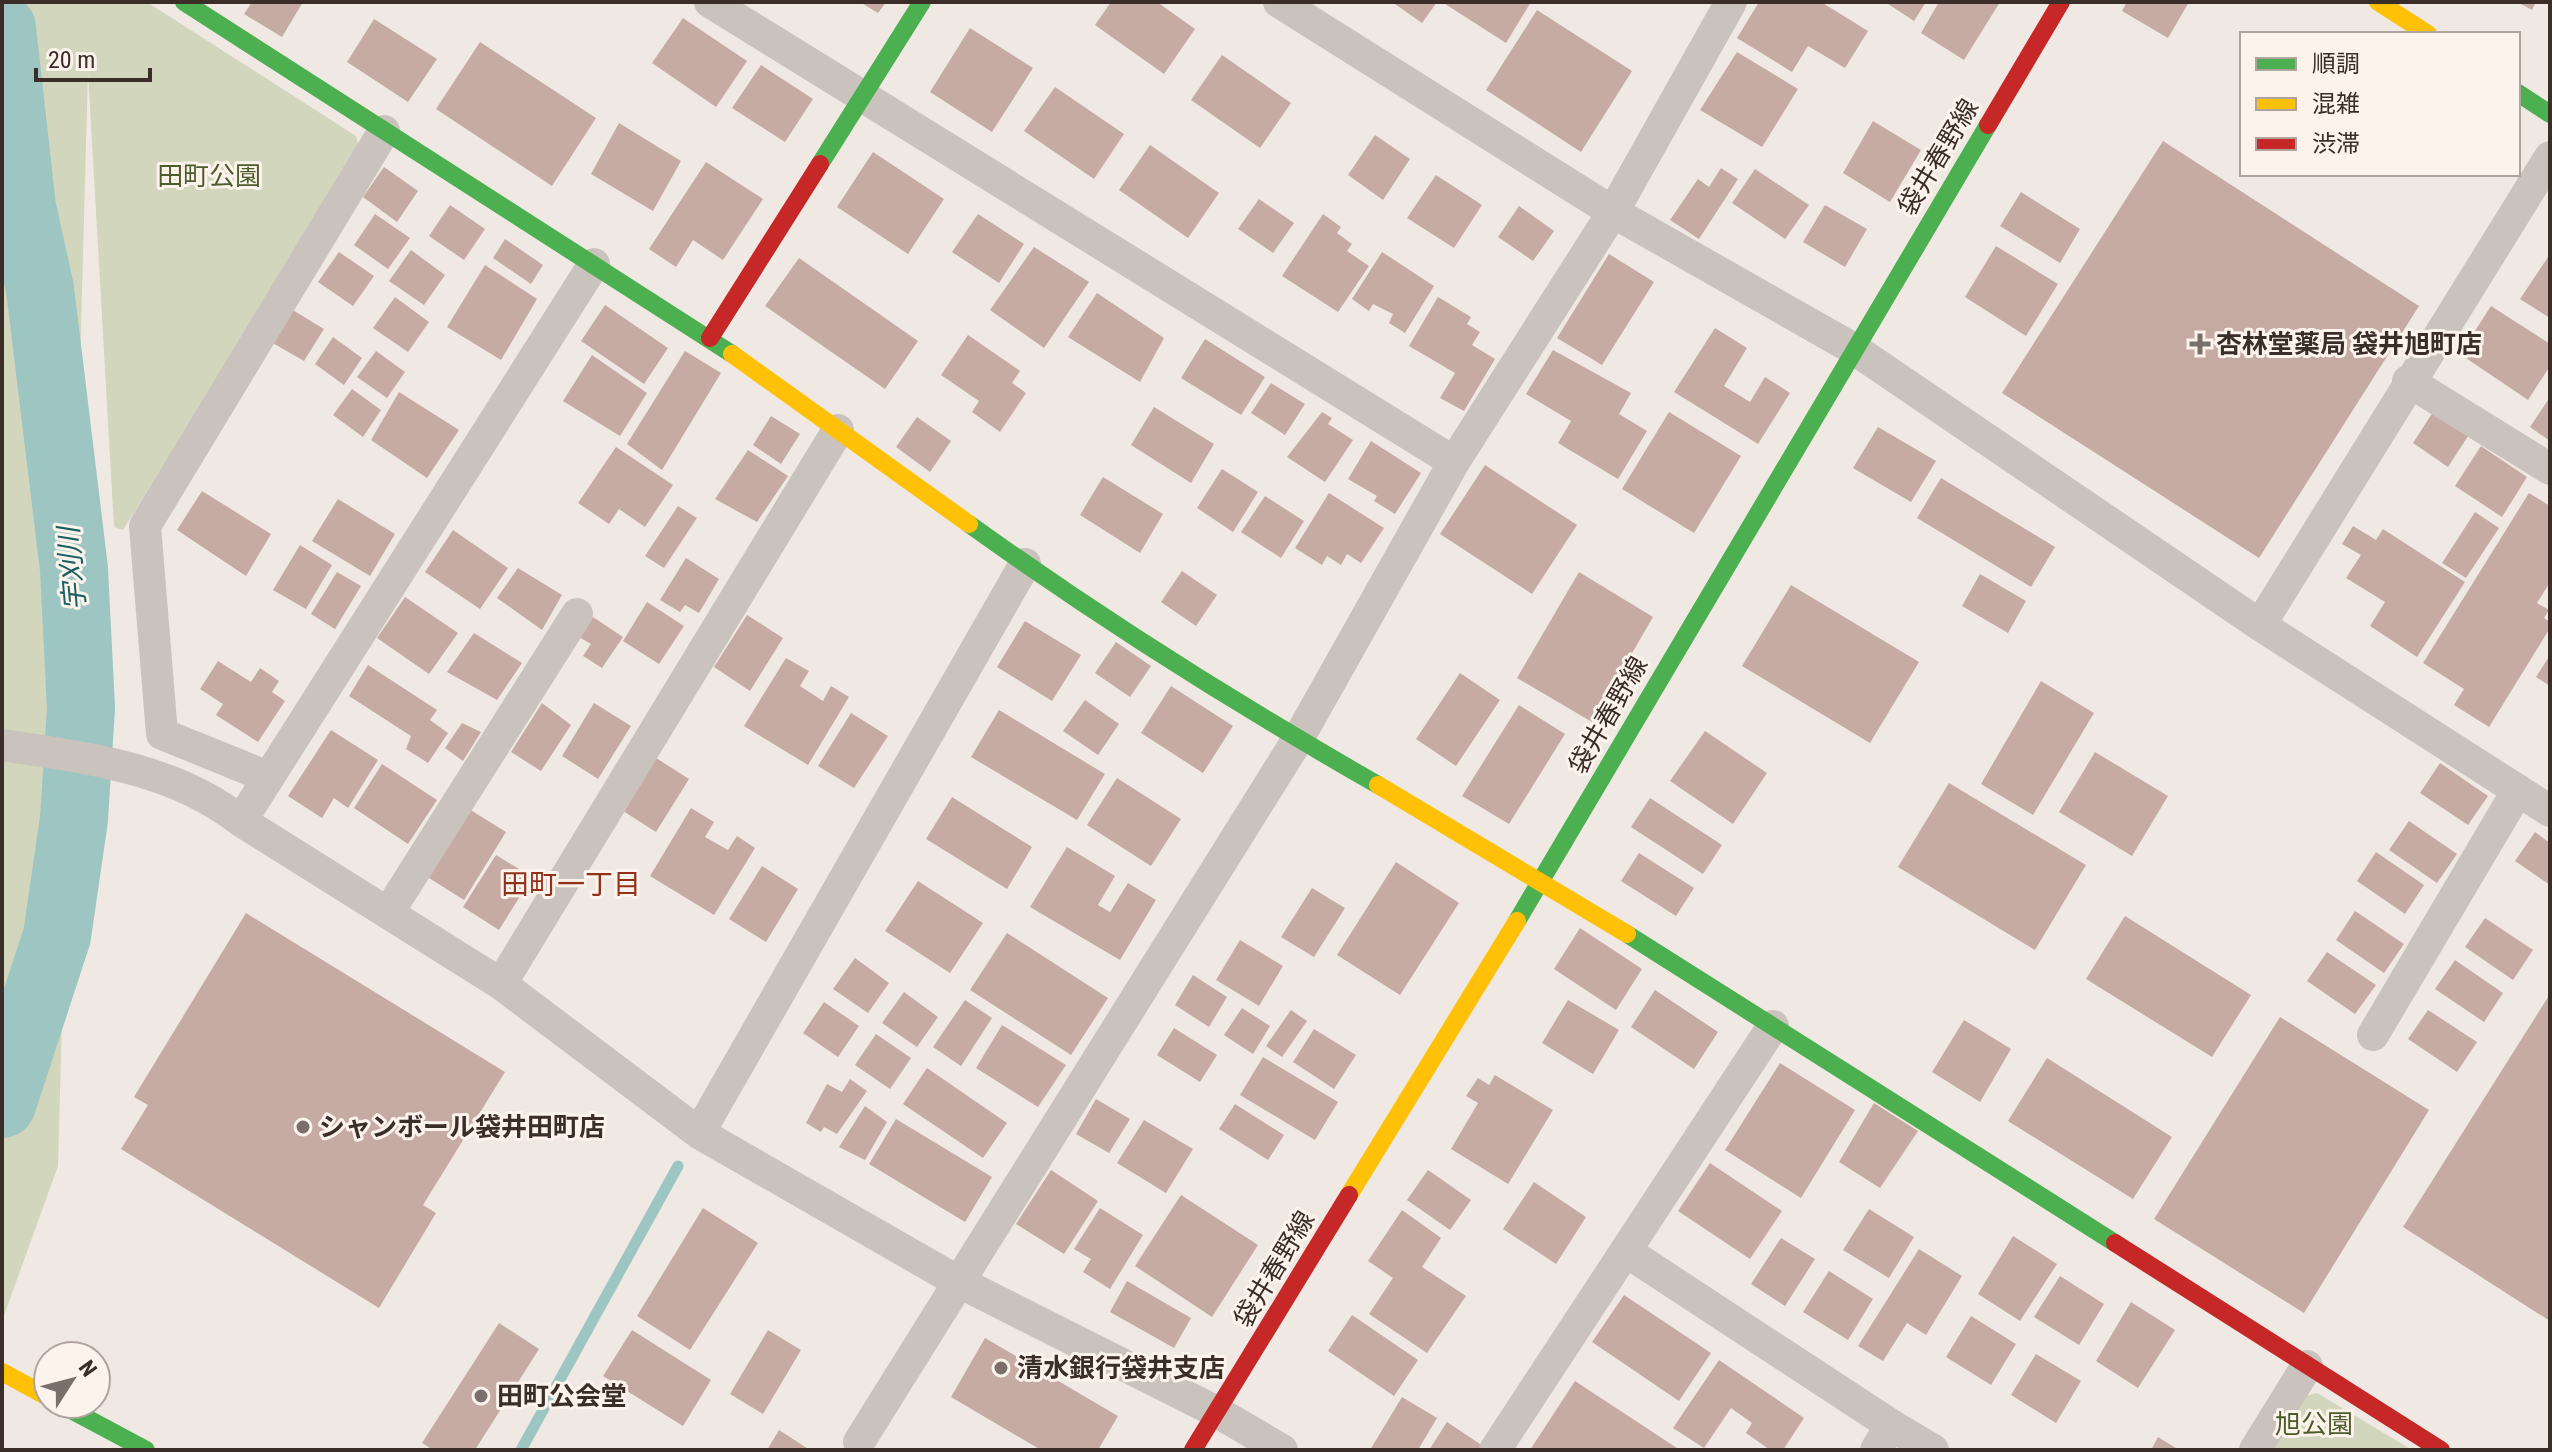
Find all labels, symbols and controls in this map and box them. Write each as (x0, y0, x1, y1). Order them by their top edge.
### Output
scale bar (36, 32, 150, 82)
legend (2240, 32, 2520, 176)
text: 20 m (48, 46, 95, 74)
text: 順調 (2312, 50, 2360, 78)
text: 混雑 (2312, 90, 2360, 118)
street label: 袋井春野線 (1892, 94, 1984, 220)
text: 渋滞 (2312, 130, 2360, 158)
park label: 田町公園 (157, 161, 261, 191)
place label: 杏林堂薬局 袋井旭町店 (2216, 329, 2482, 359)
marker: 杏林堂薬局 袋井旭町店 (2191, 335, 2209, 353)
water label: 宇刈川 (52, 523, 92, 612)
street label: 袋井春野線 (1563, 651, 1653, 779)
district label: 田町一丁目 (501, 868, 641, 901)
place label: シャンボール袋井田町店 (319, 1112, 605, 1142)
marker: シャンボール袋井田町店 (294, 1118, 312, 1136)
street label: 袋井春野線 (1228, 1206, 1320, 1332)
north arrow (32, 1340, 112, 1420)
place label: 清水銀行袋井支店 (1017, 1353, 1225, 1383)
text: N (74, 1356, 102, 1381)
marker: 清水銀行袋井支店 (992, 1359, 1010, 1377)
place label: 田町公会堂 (497, 1381, 627, 1411)
marker: 田町公会堂 (472, 1387, 490, 1405)
park label: 旭公園 (2275, 1409, 2353, 1439)

